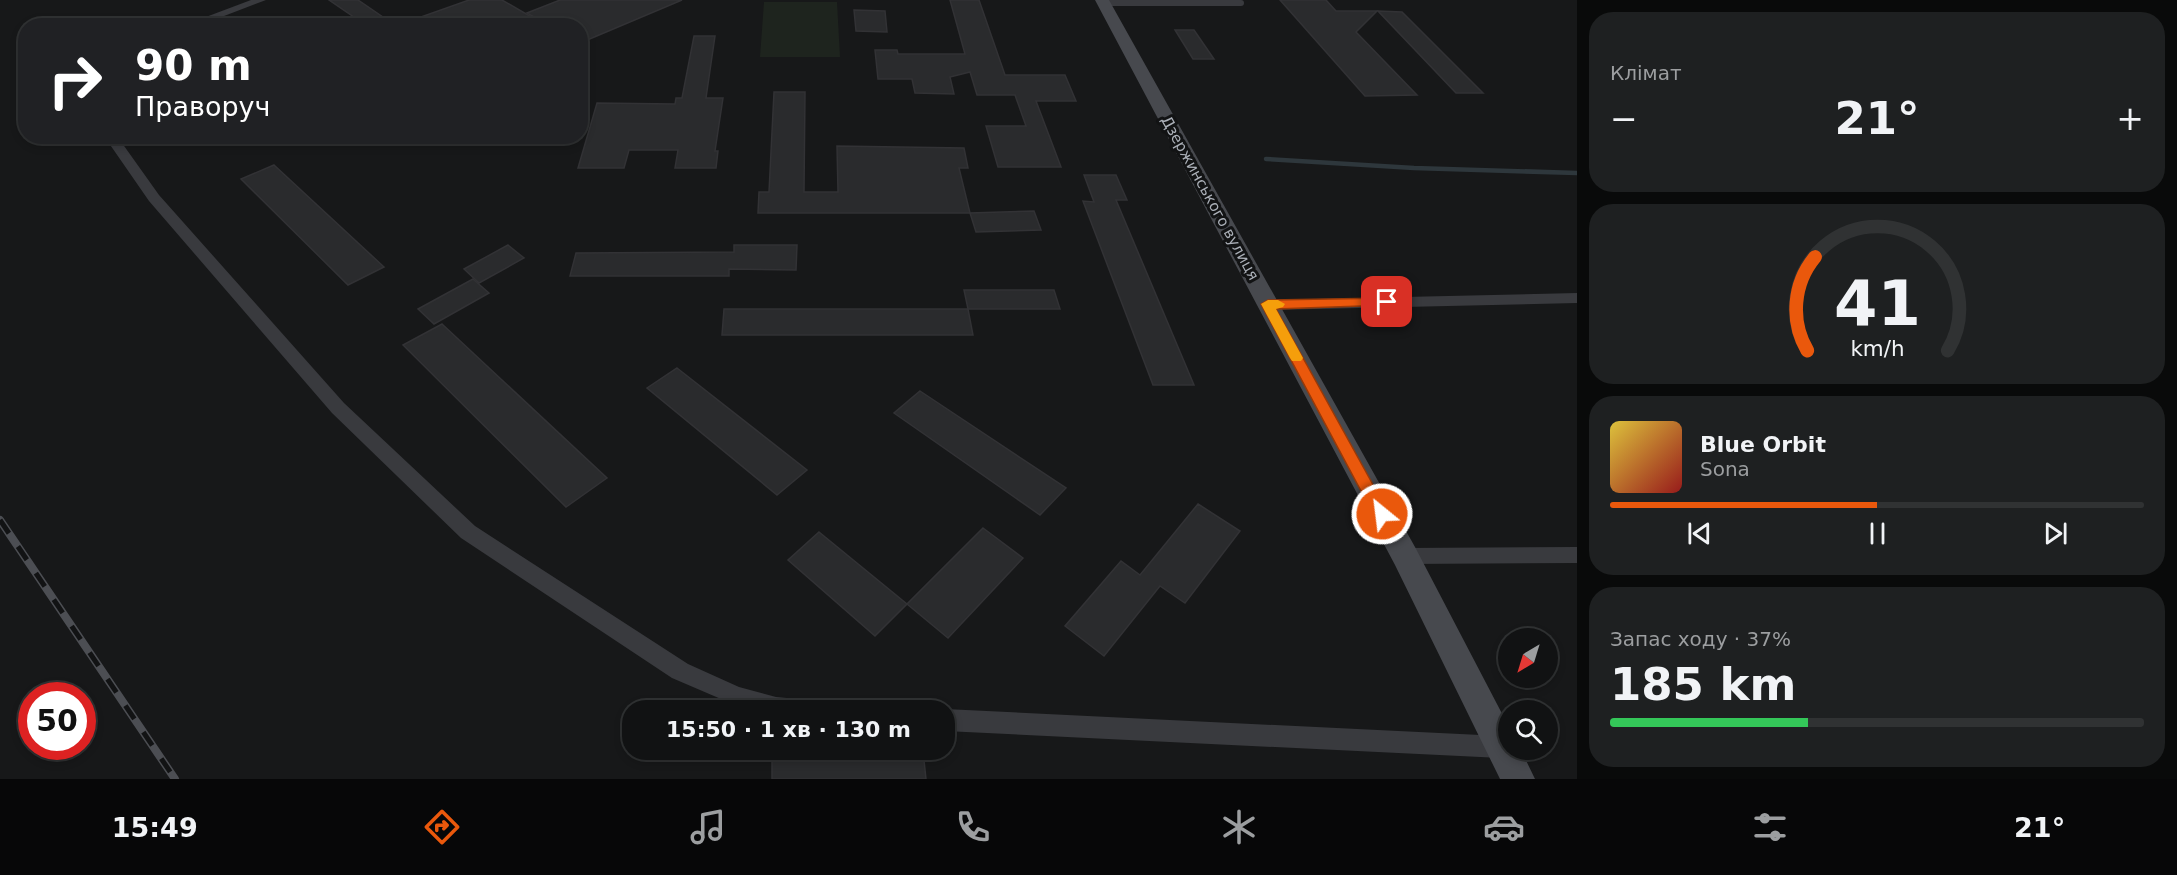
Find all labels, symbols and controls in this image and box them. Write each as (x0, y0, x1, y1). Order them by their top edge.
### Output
text: 90 m (135, 41, 252, 90)
icon: right (36, 42, 114, 120)
text: Клімат (1610, 61, 1682, 85)
text: Праворуч (135, 91, 271, 122)
text: 21° (1834, 92, 1920, 145)
text: − (1610, 99, 1638, 138)
text: + (2116, 99, 2144, 138)
street label: Дзержинського вулиця (1157, 113, 1263, 283)
text: 41 (1834, 267, 1920, 340)
pin (1361, 276, 1412, 327)
icon: arrive (1370, 285, 1403, 318)
text: km/h (1850, 336, 1904, 361)
text: Blue Orbit (1700, 432, 1826, 457)
text: Sona (1700, 457, 1750, 481)
position arrow (1350, 482, 1414, 546)
icon: previous (1683, 517, 1716, 550)
icon: pause (1861, 517, 1894, 550)
icon: next (2039, 517, 2072, 550)
text: Запас ходу · 37% (1610, 627, 1791, 651)
north arrow (1498, 628, 1558, 688)
map controls (1498, 628, 1558, 760)
text: 185 km (1610, 658, 1796, 711)
speed limit sign: 50 (18, 682, 96, 760)
button: search (1498, 700, 1558, 760)
text: 15:50 · 1 хв · 130 m (666, 717, 911, 742)
icon: directions (421, 806, 463, 848)
icon: music (687, 806, 729, 848)
icon: phone (952, 806, 994, 848)
icon: climate (1218, 806, 1260, 848)
icon: car (1483, 806, 1525, 848)
icon: filters (1749, 806, 1791, 848)
text: 15:49 (112, 812, 198, 843)
text: 21° (2014, 812, 2065, 843)

